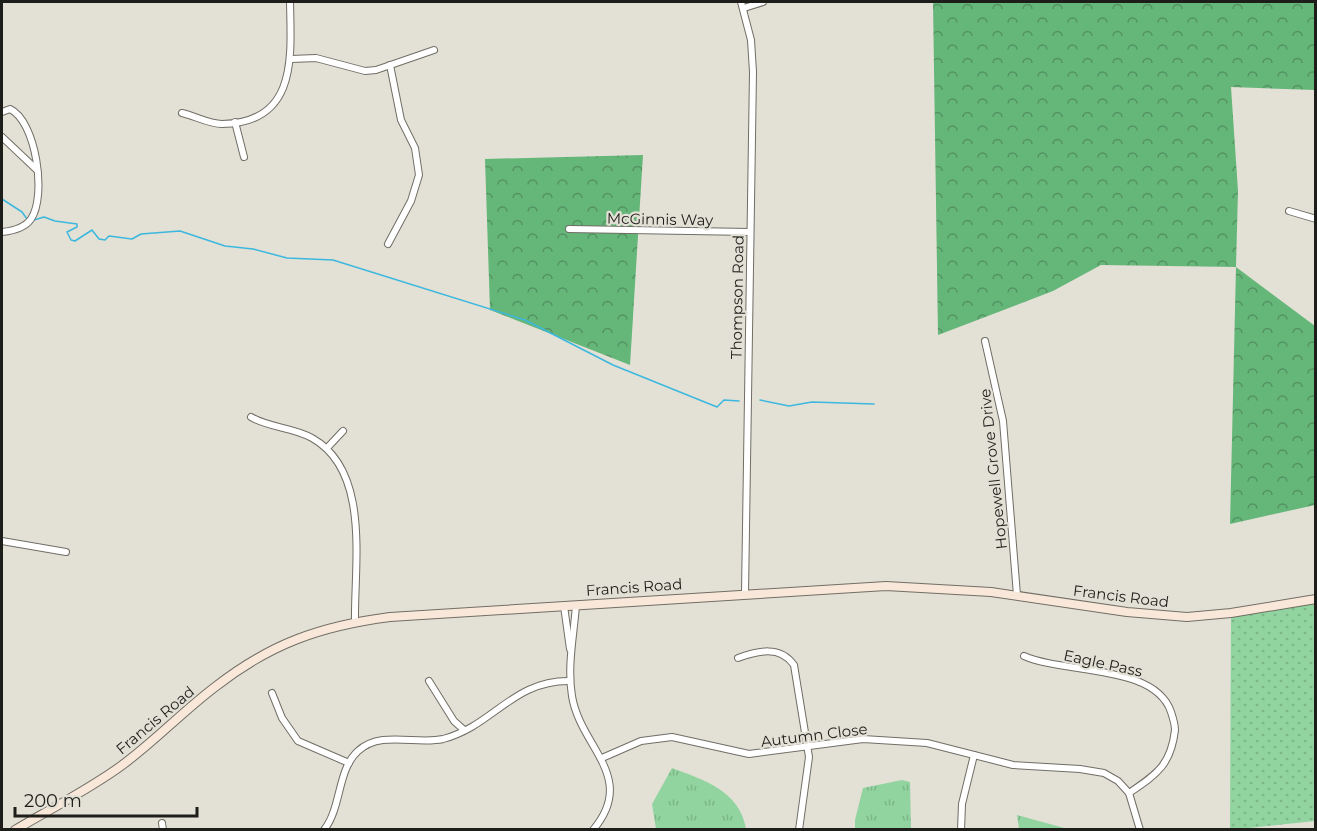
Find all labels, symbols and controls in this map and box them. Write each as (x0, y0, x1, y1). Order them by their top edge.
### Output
street label: McGinnis Way (607, 209, 714, 229)
street label: Thompson Road (726, 235, 748, 359)
street label: Hopewell Grove Drive (975, 388, 1011, 550)
street label: Francis Road (585, 574, 683, 600)
street label: Francis Road (1072, 581, 1170, 611)
street label: Eagle Pass (1062, 645, 1144, 681)
street label: Francis Road (112, 682, 198, 758)
street label: Autumn Close (760, 719, 868, 751)
scale bar (15, 780, 196, 818)
text: 200 m (24, 790, 82, 812)

